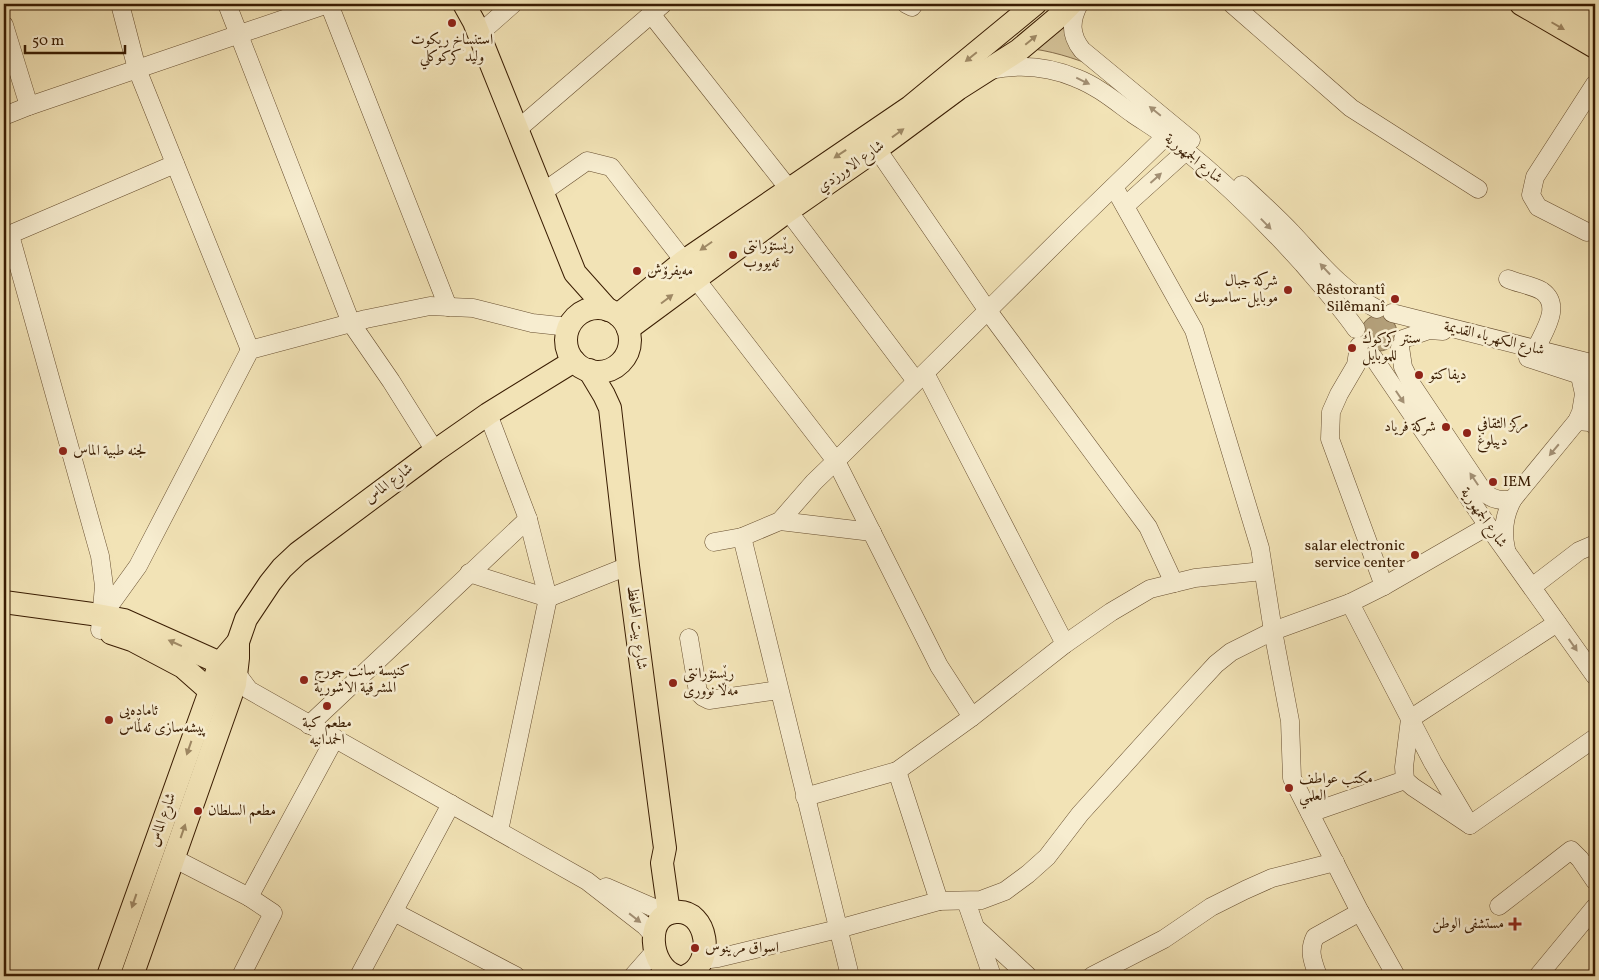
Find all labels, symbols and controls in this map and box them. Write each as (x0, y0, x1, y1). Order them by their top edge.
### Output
marker: استنساخ ريكوت وليد كركوكلي (446, 17, 458, 29)
one-way arrow (1551, 21, 1564, 30)
scale bar (25, 22, 125, 54)
place label: استنساخ ريكوت وليد كركوكلي (411, 30, 493, 70)
text: 50 m (32, 31, 64, 52)
one-way arrow (1024, 34, 1037, 45)
one-way arrow (964, 52, 977, 63)
one-way arrow (1076, 77, 1091, 85)
one-way arrow (1149, 106, 1162, 117)
one-way arrow (891, 128, 905, 138)
street label: شارع الجمهورية (1159, 129, 1227, 190)
street label: شارع الاورزدي (813, 136, 890, 199)
one-way arrow (833, 149, 847, 159)
one-way arrow (1149, 173, 1162, 184)
one-way arrow (1260, 218, 1272, 230)
place label: رێستۆرانتی ئەیووب (743, 236, 794, 274)
one-way arrow (699, 241, 713, 251)
marker: رێستۆرانتی ئەیووب (727, 249, 739, 261)
place label: مەیفرۆش (647, 261, 693, 282)
one-way arrow (1319, 264, 1331, 276)
marker: مەیفرۆش (631, 265, 643, 277)
place label: شركة جبال موبايل-سامسونك (1194, 271, 1278, 309)
place label: Rêstorantî Silêmanî (1316, 280, 1385, 318)
marker: شركة جبال موبايل-سامسونك (1282, 284, 1294, 296)
marker: Rêstorantî Silêmanî (1389, 293, 1401, 305)
one-way arrow (660, 294, 673, 305)
street label: شارع الكهرباء القديمة (1441, 316, 1547, 363)
place label: سنتر كركوك للموبايل (1362, 329, 1421, 367)
marker: سنتر كركوك للموبايل (1346, 342, 1358, 354)
place label: ديفاكتو (1427, 365, 1466, 386)
marker: ديفاكتو (1413, 369, 1425, 381)
one-way arrow (1395, 390, 1405, 404)
place label: مركز الثقافي دييلوغ (1477, 414, 1528, 453)
place label: شركة فرياد (1384, 417, 1436, 438)
marker: شركة فرياد (1440, 421, 1452, 433)
marker: مركز الثقافي دييلوغ (1461, 427, 1473, 439)
place label: لجنه طبية الماس (73, 441, 146, 462)
one-way arrow (1549, 444, 1560, 456)
marker: لجنه طبية الماس (57, 445, 69, 457)
street label: شارع الماس (360, 459, 418, 510)
one-way arrow (1469, 472, 1479, 485)
place label: IEM (1503, 472, 1531, 493)
marker: IEM (1487, 476, 1499, 488)
street label: شارع الجمهورية (1454, 484, 1512, 553)
place label: salar electronic service center (1305, 536, 1405, 574)
marker: salar electronic service center (1409, 549, 1421, 561)
street label: شارع بيت المحافظ (619, 585, 652, 671)
one-way arrow (168, 638, 182, 646)
one-way arrow (1568, 639, 1578, 652)
place label: كنيسة سانت جورج المشرقية الاشورية (314, 661, 410, 699)
place label: رێستۆرانتی مەڵا نووری (683, 664, 739, 702)
marker: كنيسة سانت جورج المشرقية الاشورية (298, 674, 310, 686)
marker: رێستۆرانتی مەڵا نووری (667, 677, 679, 689)
marker: مطعم كبة الحمدانيه (321, 700, 333, 712)
place label: ئامادەیی پیشەسازی ئەڵماس (119, 701, 206, 739)
place label: مطعم كبة الحمدانيه (302, 713, 352, 751)
marker: ئامادەیی پیشەسازی ئەڵماس (103, 714, 115, 726)
one-way arrow (184, 741, 192, 756)
place label: مكتب عواطف العلمي (1299, 769, 1373, 809)
marker: مكتب عواطف العلمي (1283, 782, 1295, 794)
street label: شارع الماس (144, 790, 183, 850)
place label: مطعم السلطان (208, 801, 276, 824)
marker: مطعم السلطان (192, 805, 204, 817)
one-way arrow (179, 823, 187, 838)
one-way arrow (130, 894, 137, 909)
one-way arrow (628, 913, 642, 923)
place label: مستشفى الوطن (1432, 914, 1504, 935)
marker: مستشفى الوطن (1508, 917, 1522, 931)
place label: اسواق مرينوس (705, 938, 779, 959)
marker: اسواق مرينوس (689, 942, 701, 954)

